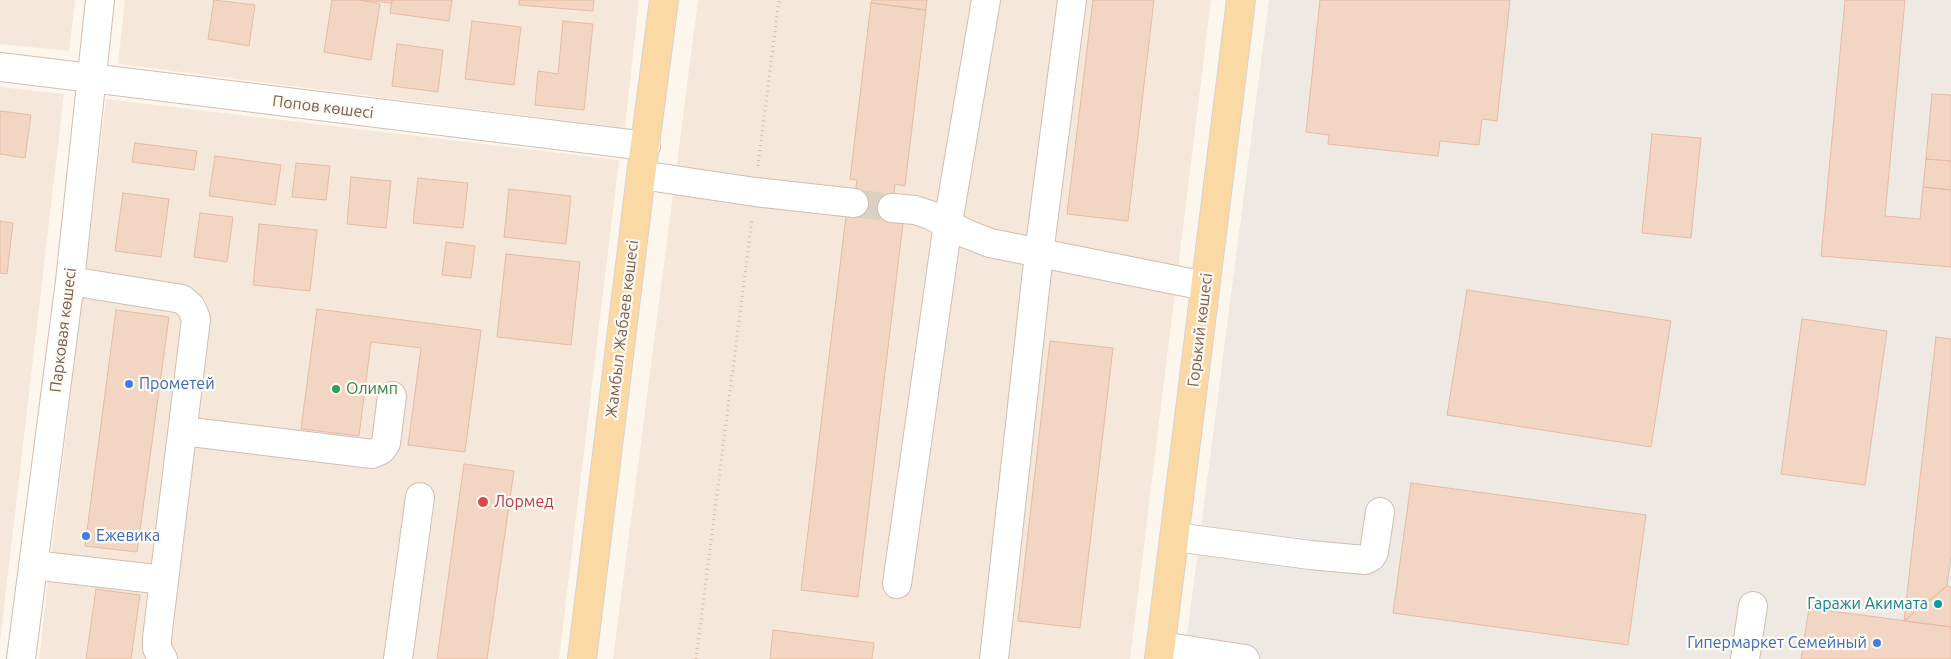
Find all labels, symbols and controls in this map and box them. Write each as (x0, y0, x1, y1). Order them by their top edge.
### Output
street label: Попов көшесі (271, 91, 375, 123)
street label: Жамбыл Жабаев көшесі (602, 239, 642, 419)
street label: Парковая көшесі (46, 266, 80, 394)
street label: Горький көшесі (1183, 272, 1217, 388)
place label: Прометей (139, 374, 215, 394)
marker: Прометей (123, 378, 135, 390)
place label: Олимп (346, 379, 398, 399)
marker: Олимп (330, 383, 342, 395)
place label: Лормед (494, 492, 554, 512)
marker: Лормед (476, 495, 490, 509)
place label: Ежевика (96, 526, 160, 546)
marker: Ежевика (80, 530, 92, 542)
place label: Гаражи Акимата (1807, 594, 1928, 614)
marker: Гаражи Акимата (1932, 598, 1944, 610)
place label: Гипермаркет Семейный (1687, 633, 1867, 653)
marker: Гипермаркет Семейный (1871, 637, 1883, 649)

